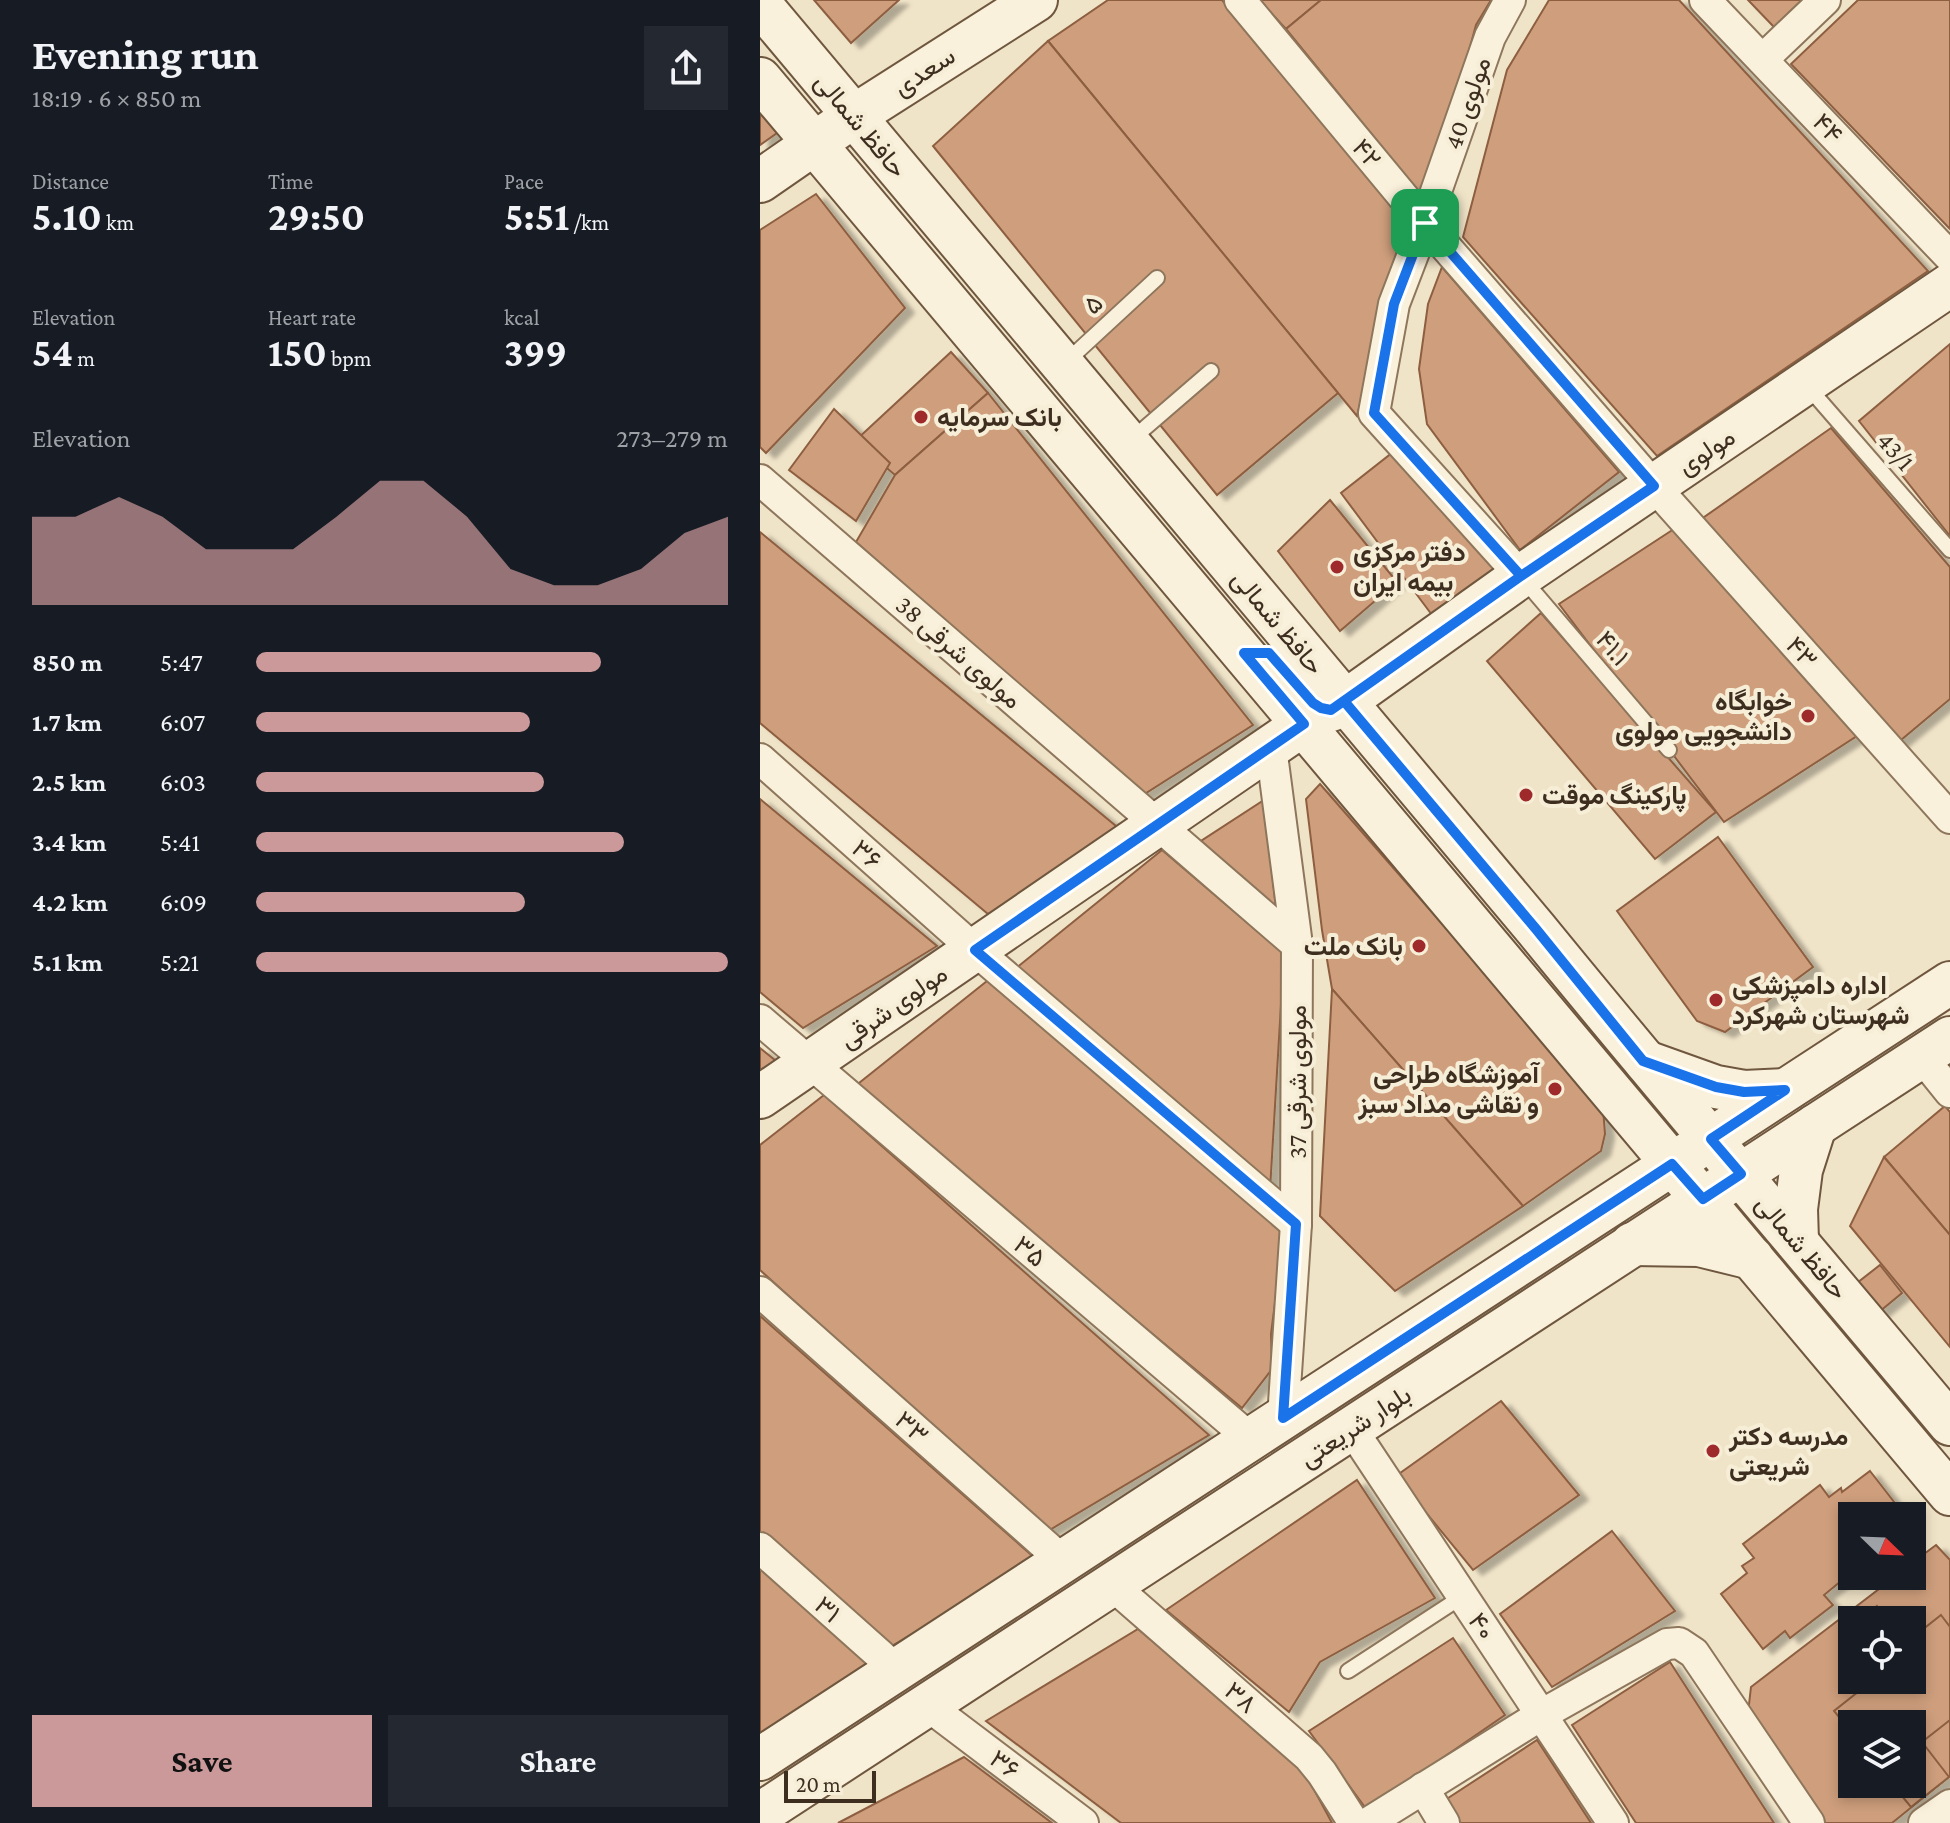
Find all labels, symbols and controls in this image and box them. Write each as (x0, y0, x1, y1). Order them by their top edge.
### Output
button: share (644, 26, 728, 110)
text: Evening run (32, 30, 259, 78)
street label: سعدی (888, 41, 961, 103)
street label: مولوی 40 (1438, 53, 1498, 153)
street label: حافظ شمالی (808, 67, 913, 184)
text: 18:19 · 6 × 850 m (32, 84, 201, 113)
street label: ۴۴ (1807, 108, 1848, 149)
street label: ۴۲ (1346, 133, 1387, 174)
text: Distance (32, 169, 109, 194)
text: Time (268, 169, 313, 194)
text: Pace (504, 169, 544, 194)
pin (1391, 189, 1459, 257)
text: 5.10 (32, 194, 102, 239)
text: 29:50 (268, 194, 365, 239)
text: 5:51 (504, 194, 569, 239)
icon: arrive (1403, 201, 1447, 245)
text: km (102, 210, 134, 235)
text: /km (569, 210, 609, 235)
street label: ۵ (1078, 288, 1109, 320)
text: Elevation (32, 305, 115, 330)
text: Heart rate (268, 305, 356, 330)
text: kcal (504, 305, 539, 330)
text: 54 (32, 330, 73, 375)
text: 150 (268, 330, 327, 375)
text: 399 (504, 330, 567, 375)
text: m (73, 346, 95, 371)
text: bpm (327, 346, 372, 371)
place label: بانک سرمایه (937, 403, 1062, 433)
marker: بانک سرمایه (912, 408, 930, 426)
street label: مولوی (1672, 422, 1741, 482)
text: Elevation (32, 424, 130, 453)
text: 273–279 m (616, 424, 728, 453)
street label: 43/1 (1871, 426, 1920, 477)
place label: دفتر مرکزی بیمه ایران (1353, 538, 1466, 598)
marker: دفتر مرکزی بیمه ایران (1328, 558, 1346, 576)
street label: حافظ شمالی (1225, 564, 1330, 681)
street label: مولوی شرقی 38 (889, 590, 1027, 715)
street label: ۴۱.۱ (1590, 625, 1635, 671)
street label: ۴۳ (1780, 631, 1823, 674)
text: 850 m (32, 648, 103, 677)
text: 5:47 (160, 648, 203, 677)
place label: خوابگاه دانشجویی مولوی (1615, 687, 1792, 747)
marker: خوابگاه دانشجویی مولوی (1799, 707, 1817, 725)
text: 1.7 km (32, 708, 102, 737)
text: 6:07 (160, 708, 205, 737)
text: 2.5 km (32, 768, 106, 797)
text: 6:03 (160, 768, 206, 797)
place label: پارکینگ موقت (1542, 781, 1687, 813)
marker: پارکینگ موقت (1517, 786, 1535, 804)
text: 3.4 km (32, 828, 107, 857)
text: 5:41 (160, 828, 200, 857)
street label: ۳۶ (846, 834, 887, 875)
text: 4.2 km (32, 888, 108, 917)
text: 6:09 (160, 888, 207, 917)
place label: بانک ملت (1304, 932, 1403, 961)
marker: بانک ملت (1410, 937, 1428, 955)
text: 5.1 km (32, 948, 103, 977)
text: 5:21 (160, 948, 199, 977)
street label: مولوی شرقی (834, 959, 953, 1055)
place label: اداره دامپزشکی شهرستان شهرکرد (1732, 971, 1910, 1031)
marker: اداره دامپزشکی شهرستان شهرکرد (1707, 991, 1725, 1009)
street label: مولوی شرقی 37 (1283, 1005, 1313, 1159)
place label: آموزشگاه طراحی و نقاشی مداد سبز (1357, 1060, 1541, 1120)
marker: آموزشگاه طراحی و نقاشی مداد سبز (1546, 1080, 1564, 1098)
street label: حافظ شمالی (1749, 1189, 1854, 1306)
street label: ۳۵ (1008, 1230, 1051, 1273)
street label: بلوار شریعتی (1294, 1380, 1417, 1474)
street label: ۳۳ (889, 1405, 934, 1450)
place label: مدرسه دکتر شریعتی (1728, 1422, 1848, 1482)
marker: مدرسه دکتر شریعتی (1704, 1442, 1722, 1460)
north arrow (1838, 1502, 1926, 1590)
map controls (1838, 1502, 1926, 1798)
street label: ۳۱ (809, 1590, 847, 1628)
button: locate (1838, 1606, 1926, 1694)
street label: ۴۰ (1462, 1607, 1501, 1645)
street label: ۳۸ (1219, 1676, 1262, 1719)
button: layers (1838, 1710, 1926, 1798)
button: Save (32, 1715, 372, 1807)
button: Share (388, 1715, 728, 1807)
street label: ۳۶ (984, 1744, 1025, 1785)
scale bar (784, 1767, 876, 1803)
text: 20 m (796, 1772, 841, 1797)

